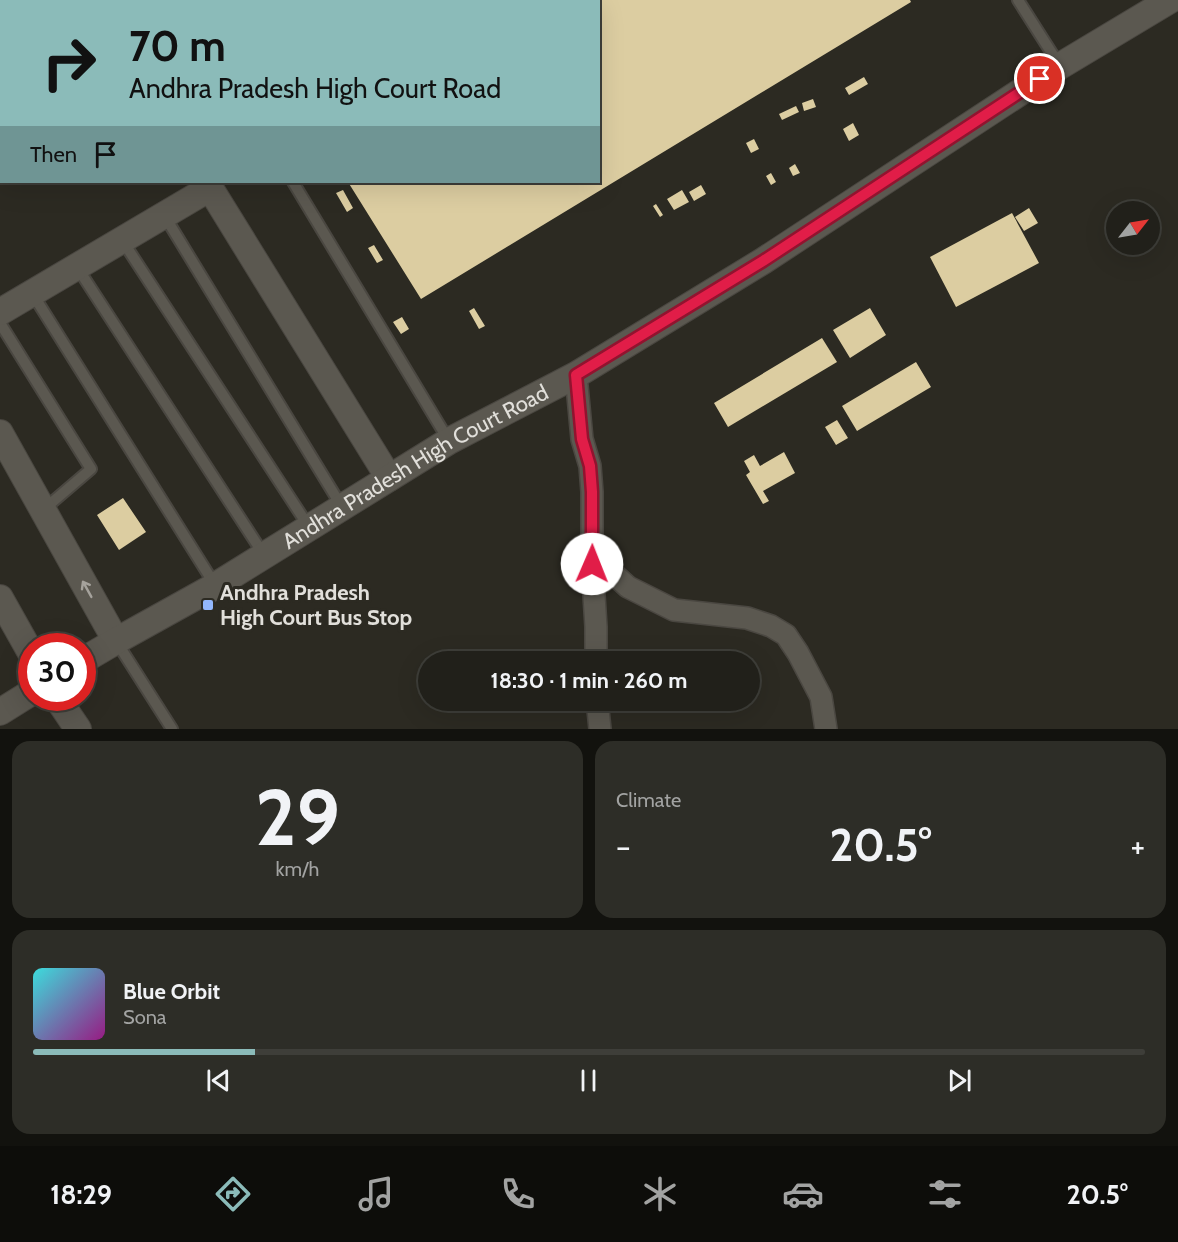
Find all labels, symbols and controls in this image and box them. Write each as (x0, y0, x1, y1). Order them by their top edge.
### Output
text: 70 m (129, 20, 226, 72)
icon: right (30, 24, 108, 102)
pin (1014, 53, 1065, 104)
icon: arrive (1023, 62, 1056, 95)
text: Andhra Pradesh High Court Road (129, 72, 501, 105)
icon: arrive (89, 138, 122, 171)
text: Then (30, 141, 77, 168)
north arrow (1106, 201, 1160, 255)
map controls (1106, 201, 1160, 255)
street label: Andhra Pradesh High Court Road (277, 379, 553, 555)
position arrow (560, 532, 624, 596)
place label: Andhra Pradesh High Court Bus Stop (220, 579, 412, 631)
one-way arrow (81, 581, 92, 599)
marker: Andhra Pradesh High Court Bus Stop (201, 598, 215, 612)
speed limit sign: 30 (18, 633, 96, 711)
text: 18:30 · 1 min · 260 m (491, 667, 687, 694)
text: 29 (255, 770, 340, 865)
text: Climate (616, 788, 681, 812)
text: 20.5° (829, 818, 932, 872)
text: − (616, 826, 631, 866)
text: + (1130, 826, 1145, 866)
text: km/h (276, 857, 319, 881)
text: Blue Orbit (123, 978, 220, 1005)
text: Sona (123, 1005, 166, 1029)
icon: previous (202, 1064, 235, 1097)
icon: pause (572, 1064, 605, 1097)
icon: next (943, 1064, 976, 1097)
icon: directions (212, 1173, 254, 1215)
icon: music (355, 1173, 397, 1215)
icon: phone (497, 1173, 539, 1215)
icon: climate (639, 1173, 681, 1215)
icon: car (782, 1173, 824, 1215)
icon: filters (924, 1173, 966, 1215)
text: 18:29 (50, 1178, 112, 1211)
text: 20.5° (1066, 1178, 1128, 1211)

